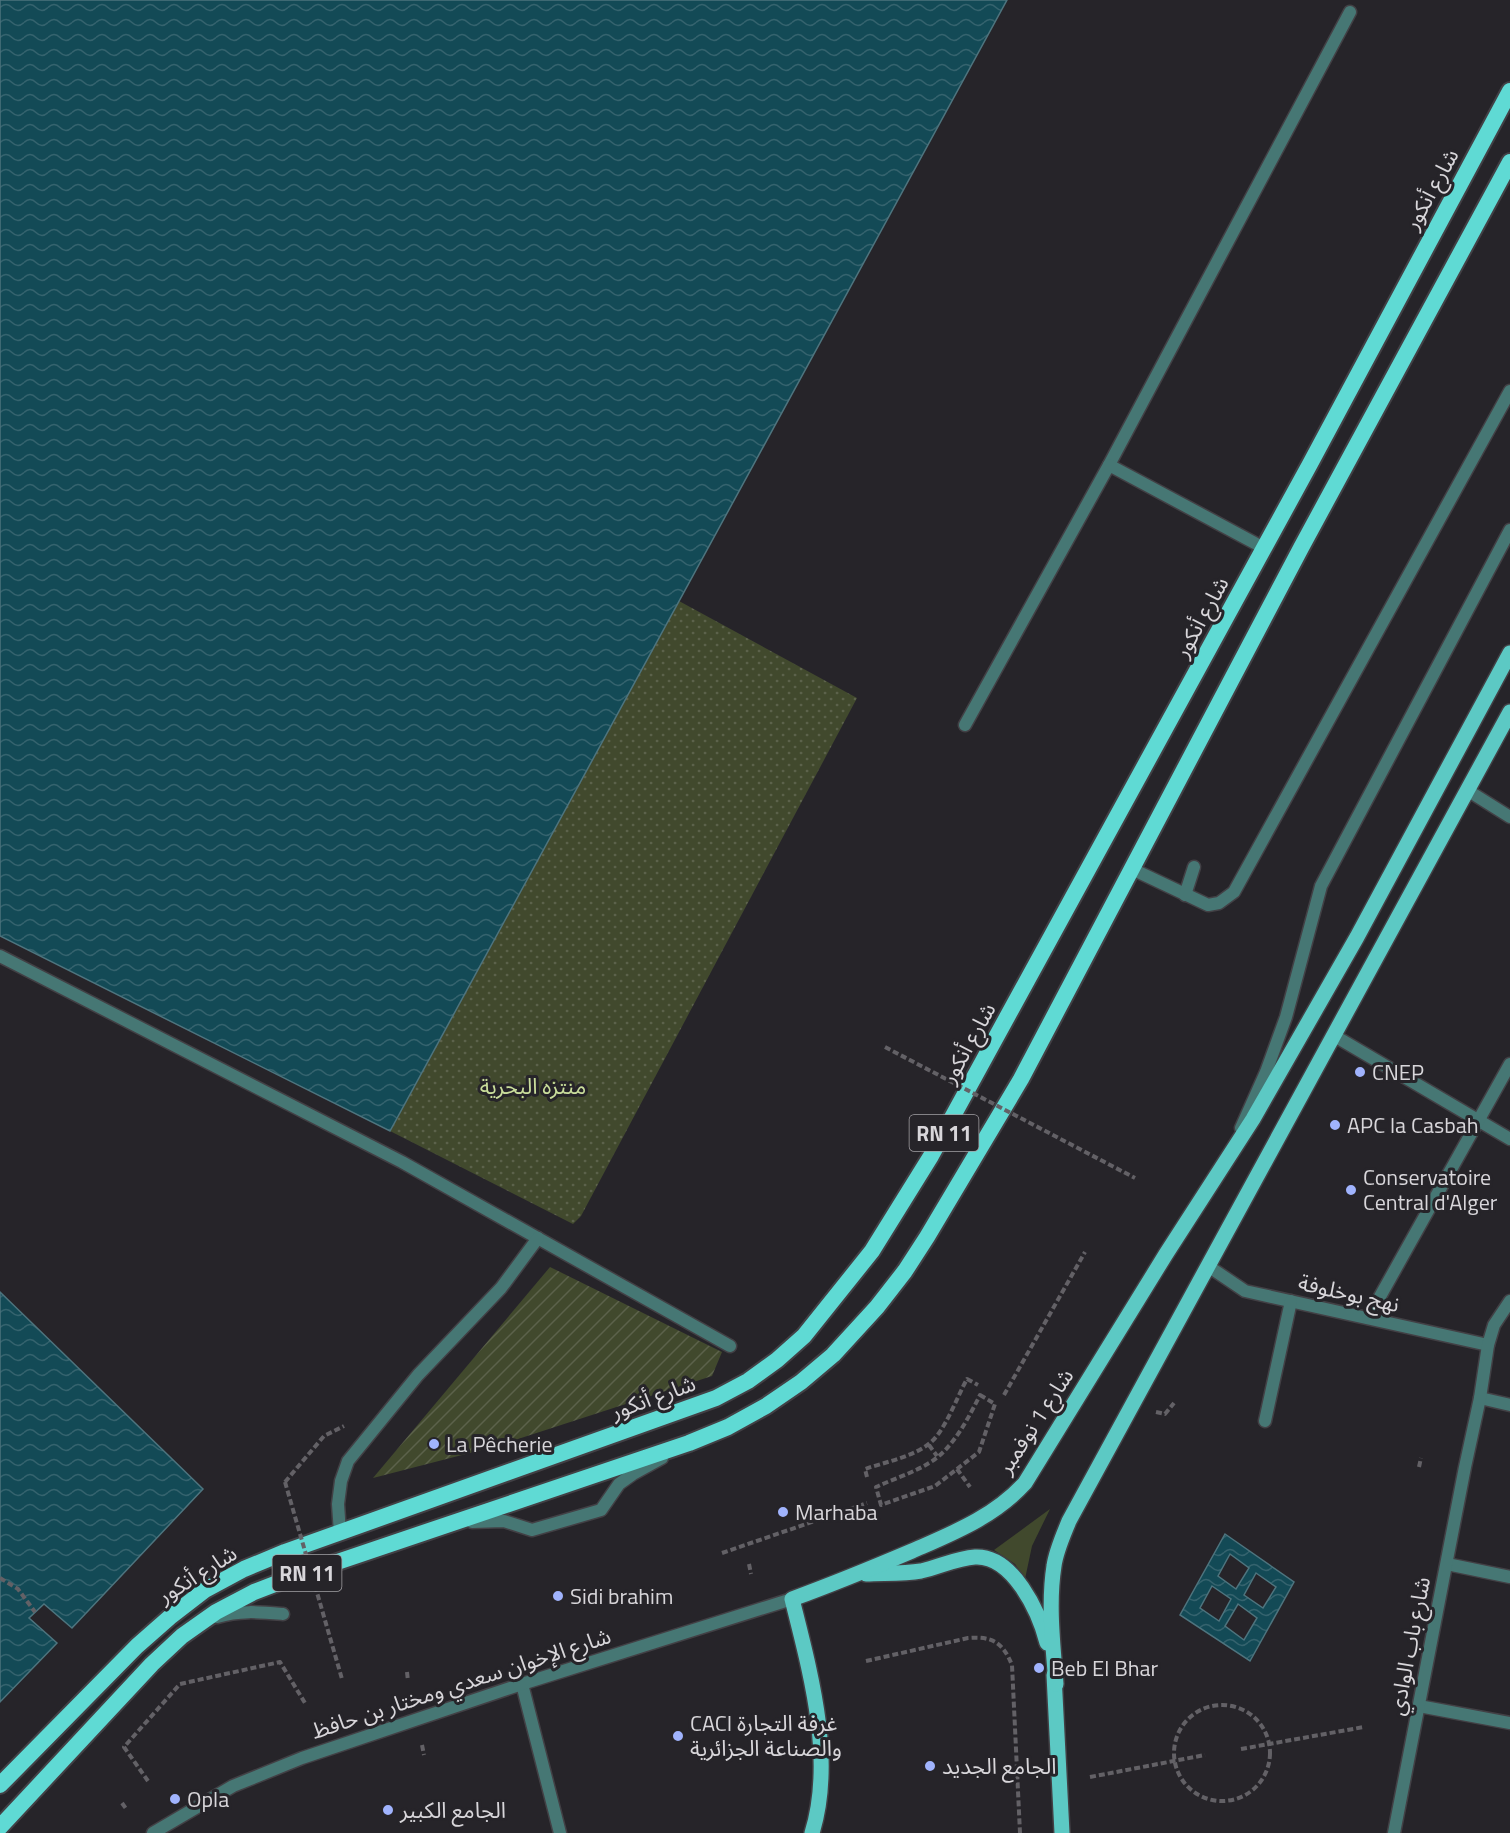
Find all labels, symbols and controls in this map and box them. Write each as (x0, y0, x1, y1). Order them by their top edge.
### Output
street label: شارع أنكور (1394, 142, 1467, 237)
street label: شارع أنكور (1164, 570, 1237, 665)
street label: شارع أنكور (931, 996, 1004, 1091)
place label: CNEP (1372, 1055, 1424, 1089)
marker: CNEP (1353, 1065, 1367, 1079)
park label: منتزه البحرية (480, 1069, 586, 1103)
place label: APC la Casbah (1347, 1108, 1479, 1142)
road number: RN 11 (910, 1115, 978, 1151)
marker: APC la Casbah (1328, 1118, 1342, 1132)
place label: Conservatoire Central d'Alger (1363, 1160, 1498, 1219)
marker: Conservatoire Central d'Alger (1344, 1183, 1358, 1197)
street label: نهج بوخلوفة (1295, 1265, 1403, 1321)
street label: شارع 1 نوفمبر (988, 1361, 1082, 1481)
street label: شارع أنكور (605, 1366, 700, 1428)
place label: La Pêcherie (446, 1427, 553, 1461)
marker: La Pêcherie (427, 1437, 441, 1451)
place label: Marhaba (795, 1495, 878, 1529)
marker: Marhaba (776, 1505, 790, 1519)
street label: شارع أنكور (150, 1536, 244, 1612)
road number: RN 11 (272, 1555, 342, 1591)
street label: شارع باب الوادي (1379, 1574, 1439, 1718)
place label: Sidi brahim (570, 1579, 673, 1613)
marker: Sidi brahim (551, 1589, 565, 1603)
street label: شارع الإخوان سعدي ومختار بن حافظ (307, 1618, 615, 1748)
place label: Beb El Bhar (1051, 1651, 1159, 1685)
marker: Beb El Bhar (1032, 1661, 1046, 1675)
place label: CACI غرفة التجارة والصناعة الجزائرية (690, 1706, 842, 1765)
marker: CACI غرفة التجارة والصناعة الجزائرية (671, 1729, 685, 1743)
place label: الجامع الجديد (942, 1749, 1056, 1783)
marker: الجامع الجديد (923, 1759, 937, 1773)
place label: Opla (187, 1782, 229, 1816)
marker: Opla (168, 1792, 182, 1806)
place label: الجامع الكبير (399, 1793, 506, 1827)
marker: الجامع الكبير (381, 1803, 395, 1817)

